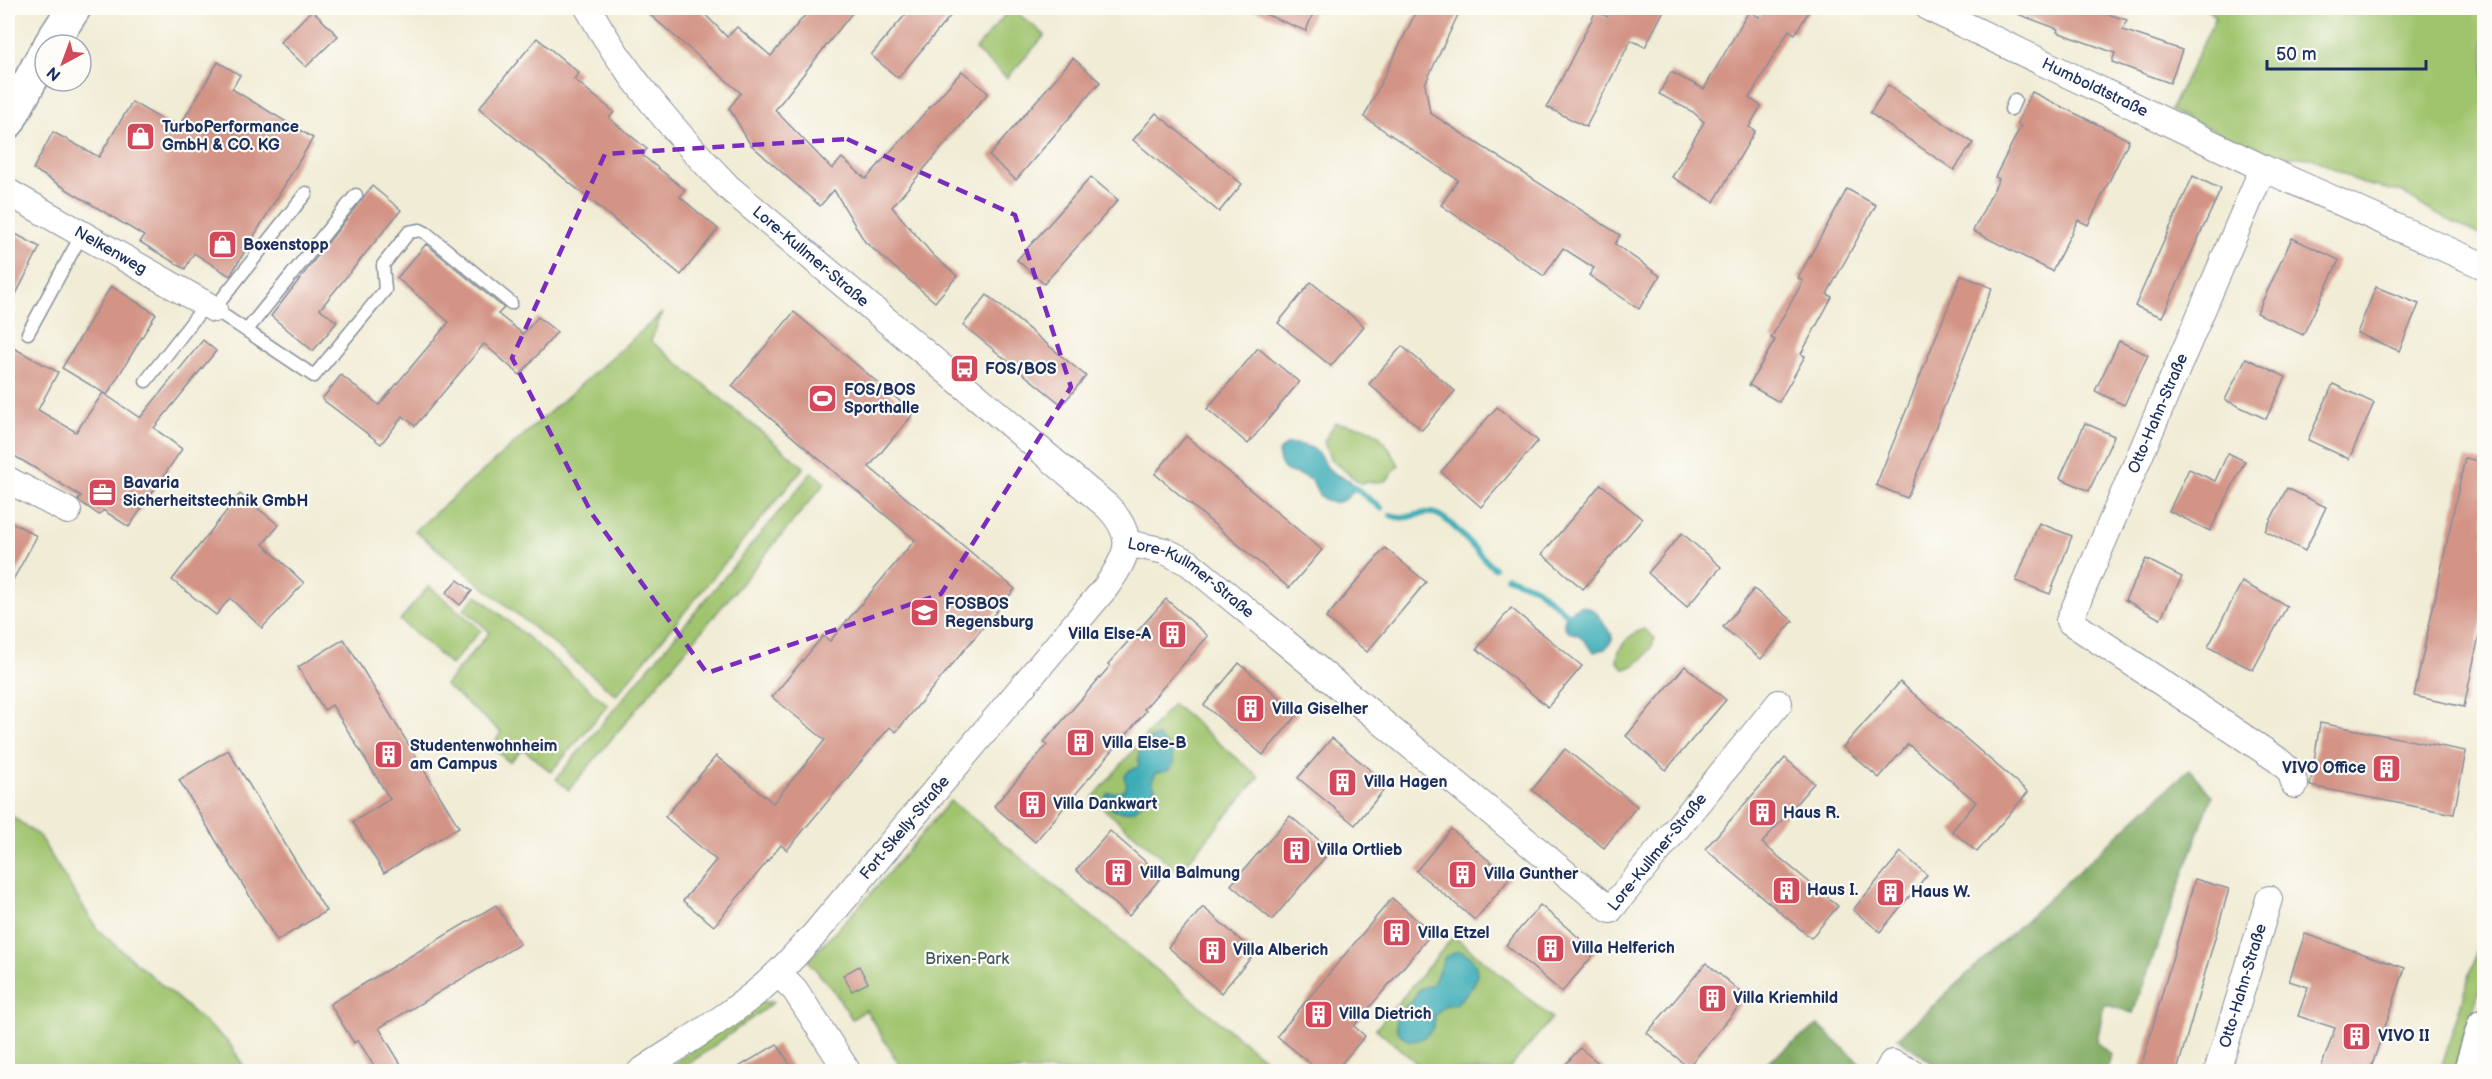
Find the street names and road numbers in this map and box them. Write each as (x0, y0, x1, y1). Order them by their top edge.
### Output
street label: Humboldtstraße (2039, 54, 2152, 121)
street label: Lore-Kullmer-Straße (749, 202, 873, 311)
street label: Nelkenweg (71, 222, 150, 278)
street label: Otto-Hahn-Straße (2124, 350, 2192, 476)
street label: Lore-Kullmer-Straße (1126, 534, 1258, 622)
street label: Fort-Skelly-Straße (856, 772, 954, 884)
street label: Lore-Kullmer-Straße (1604, 789, 1711, 915)
street label: Otto-Hahn-Straße (2215, 921, 2271, 1050)

